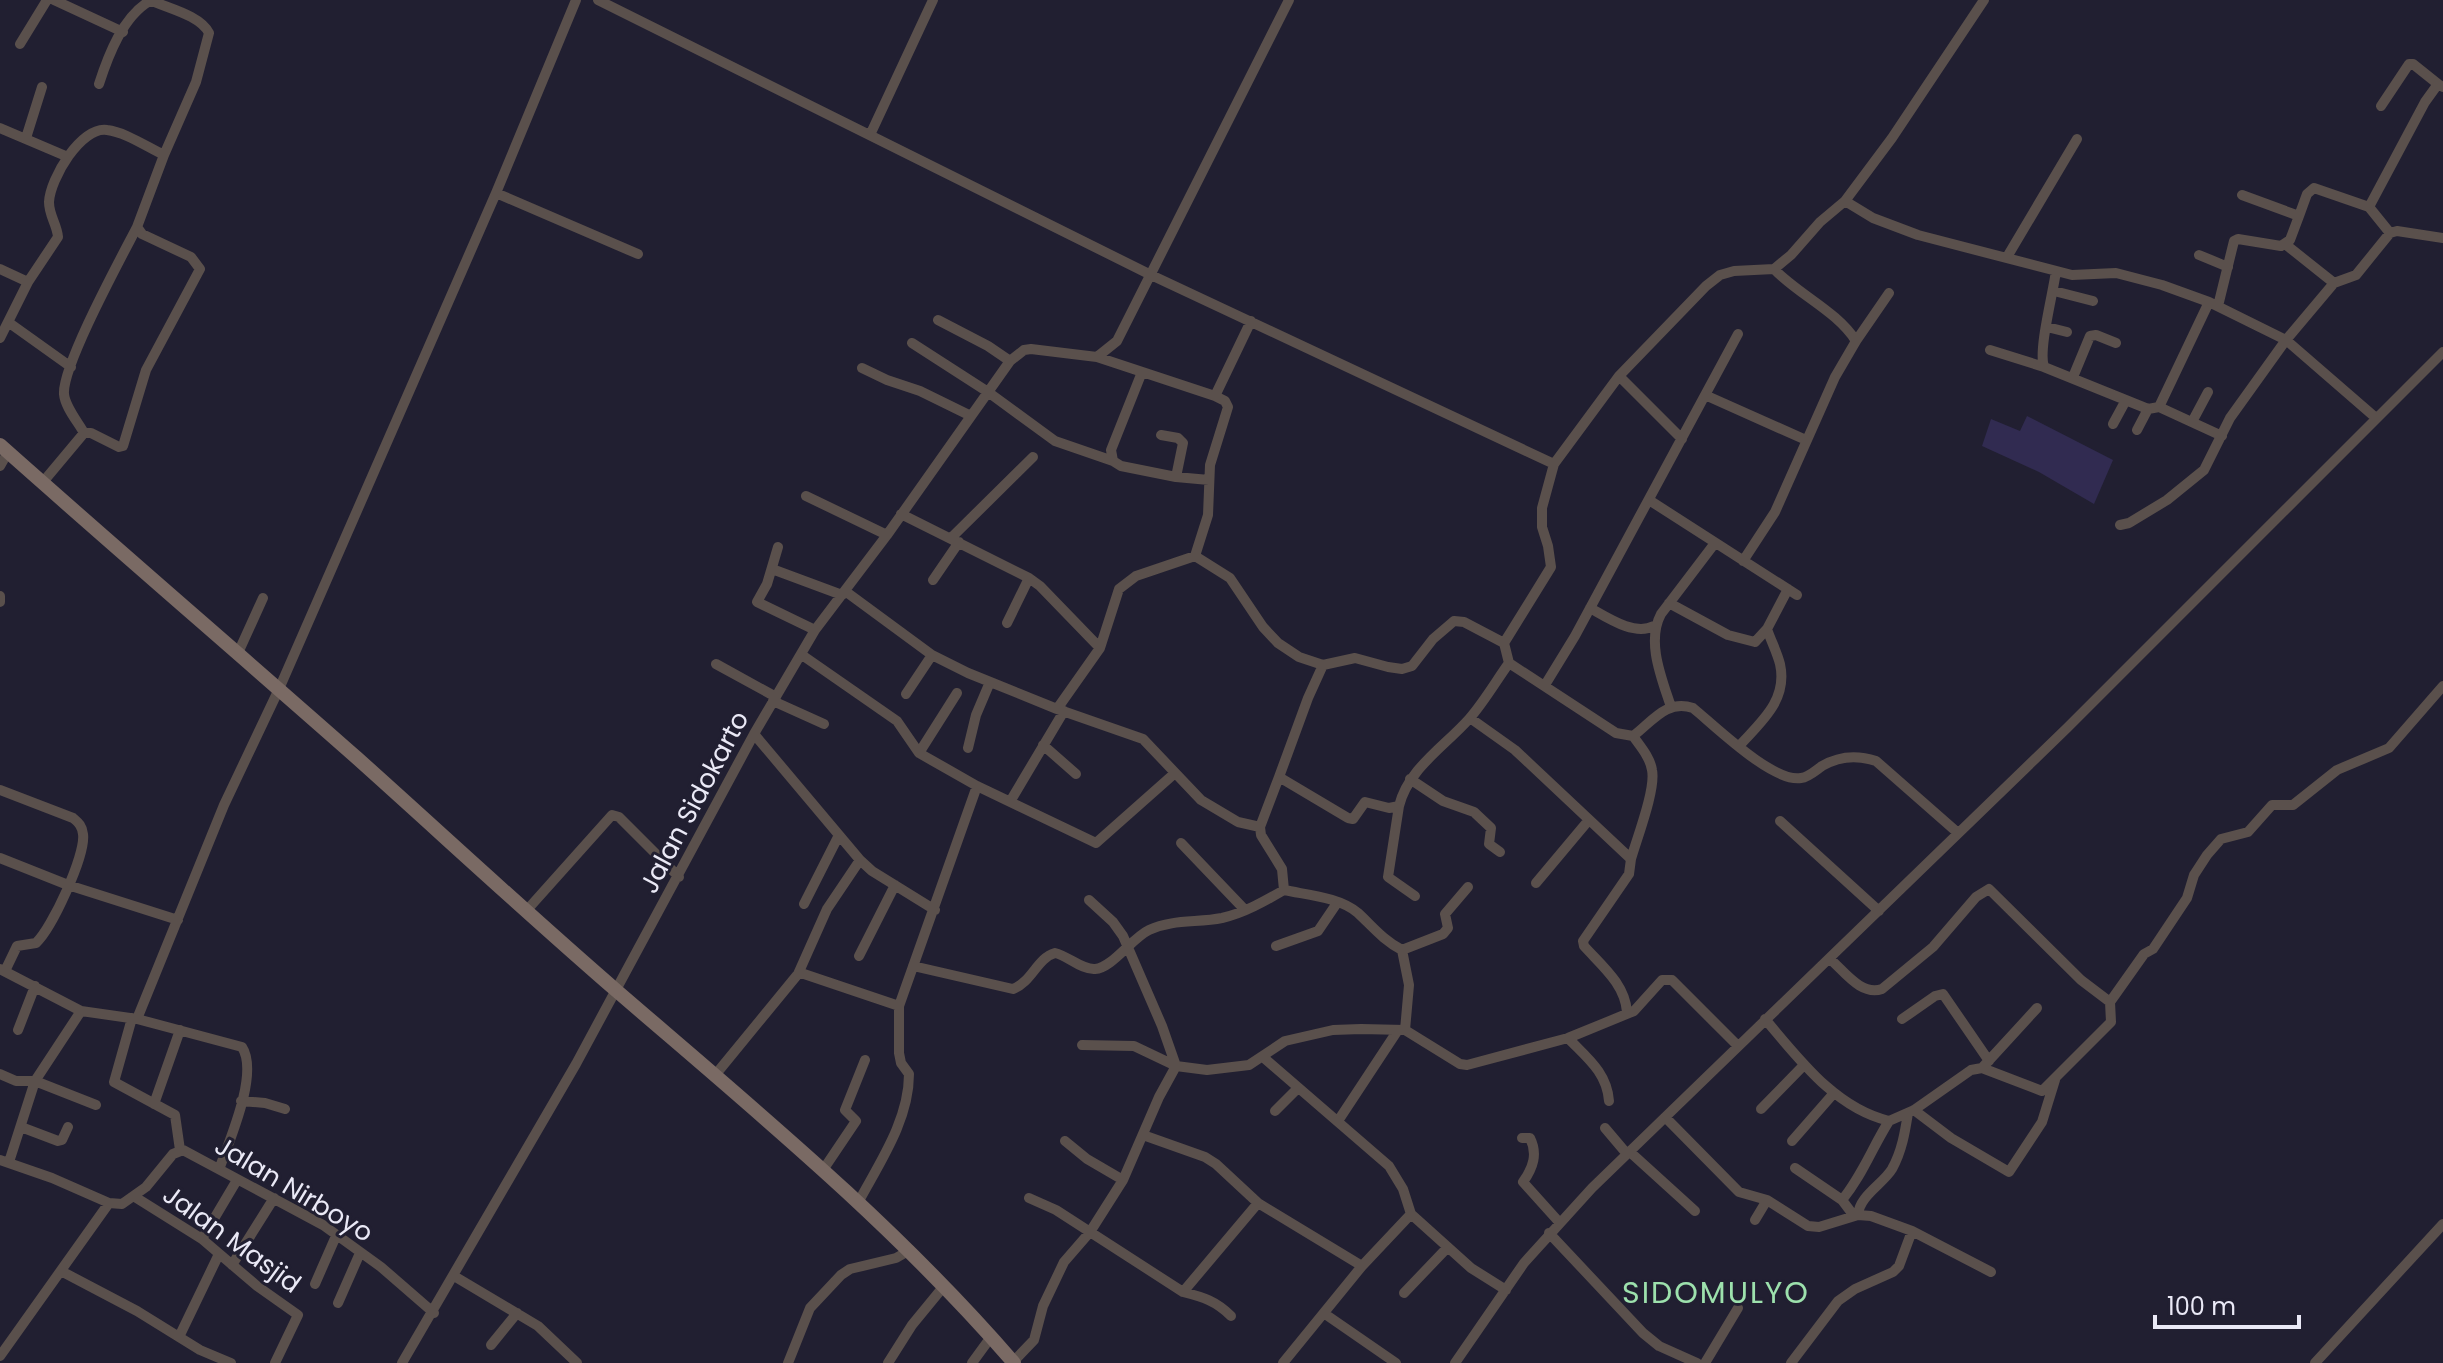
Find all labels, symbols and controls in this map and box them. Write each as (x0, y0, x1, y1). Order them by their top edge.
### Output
street label: Jalan Sidokarto (631, 705, 757, 899)
street label: Jalan Nirboyo (208, 1128, 380, 1250)
street label: Jalan Masjid (156, 1177, 308, 1301)
district label: SIDOMULYO (1622, 1271, 1810, 1314)
scale bar (2155, 1279, 2299, 1329)
text: 100 m (2167, 1290, 2236, 1323)

